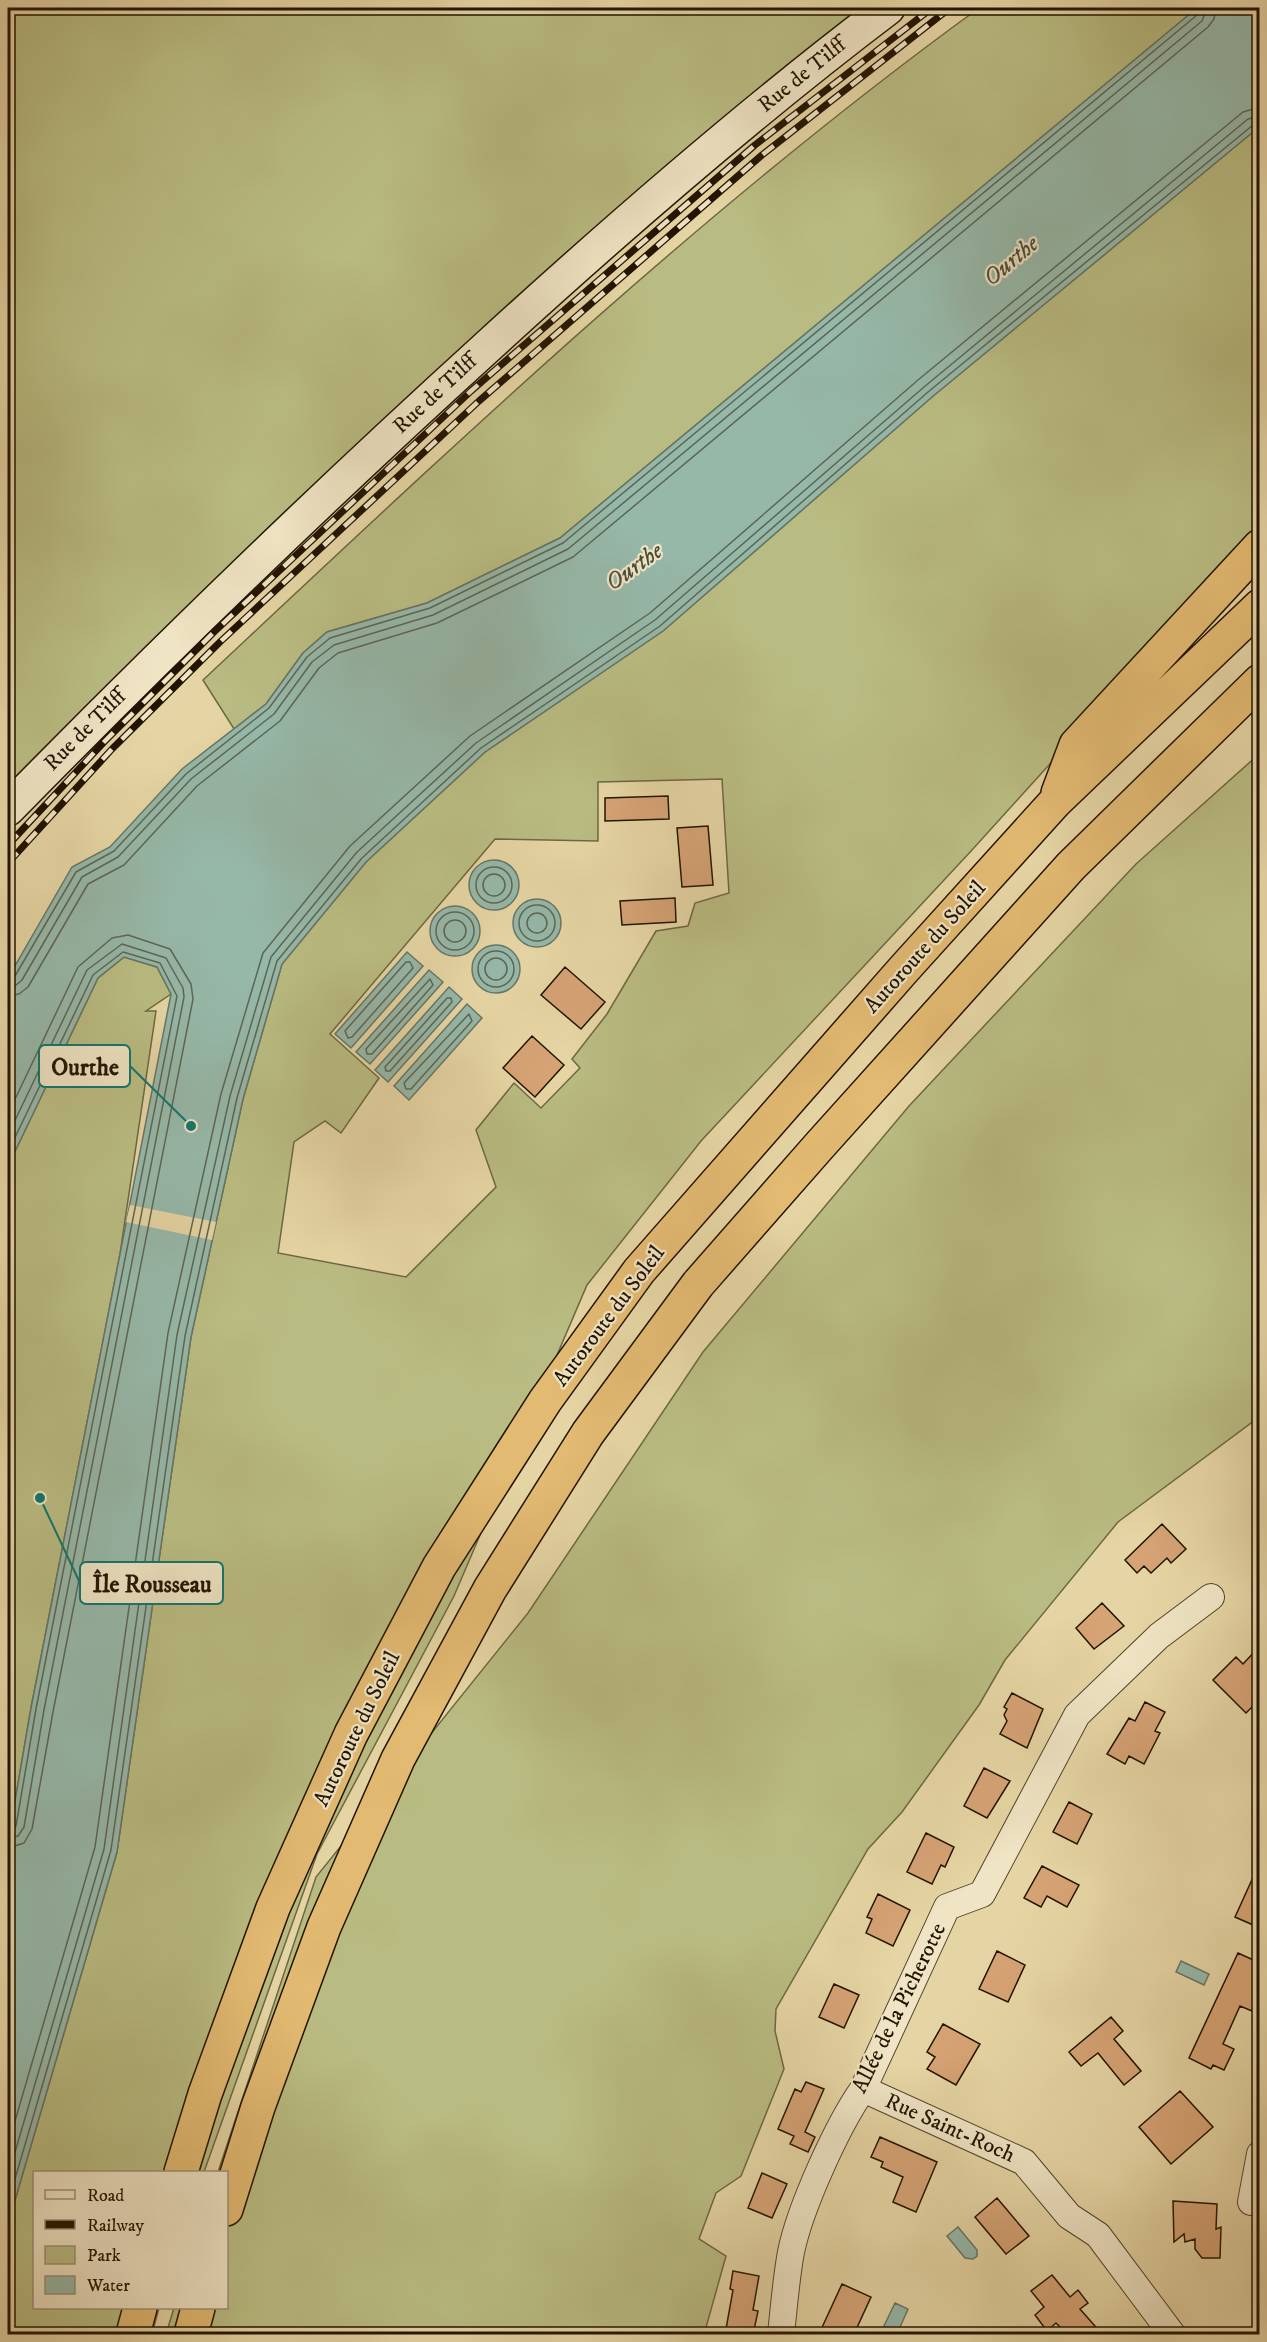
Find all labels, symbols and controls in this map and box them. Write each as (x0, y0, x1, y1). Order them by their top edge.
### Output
street label: Rue de Tilff (753, 29, 854, 119)
water label: Ourthe (977, 229, 1046, 293)
street label: Rue de Tilff (387, 346, 485, 440)
water label: Ourthe (599, 536, 669, 598)
street label: Rue de Tilff (38, 681, 134, 777)
street label: Autoroute du Soleil (858, 875, 992, 1019)
callout: Ourthe (39, 1045, 130, 1087)
text: Ourthe (51, 1053, 119, 1083)
street label: Autoroute du Soleil (547, 1240, 671, 1392)
callout: Île Rousseau (80, 1562, 223, 1604)
text: Île Rousseau (93, 1569, 212, 1600)
street label: Autoroute du Soleil (308, 1647, 406, 1811)
street label: Allée de la Picherotte (846, 1918, 952, 2098)
street label: Rue Saint-Roch (881, 2087, 1020, 2169)
legend (33, 2171, 228, 2309)
text: Road (87, 2185, 124, 2207)
text: Railway (87, 2215, 145, 2237)
text: Park (87, 2245, 121, 2267)
text: Water (86, 2275, 130, 2297)

